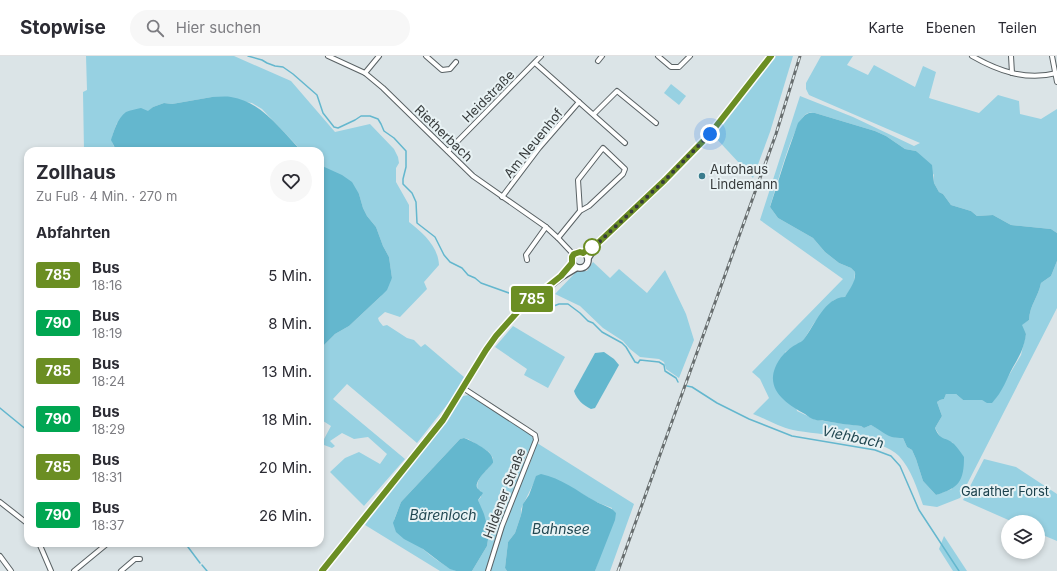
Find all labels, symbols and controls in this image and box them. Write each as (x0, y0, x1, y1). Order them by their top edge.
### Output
search box (130, 10, 410, 46)
text: Stopwise (20, 16, 106, 39)
icon: search (144, 17, 166, 39)
text: Hier suchen (176, 18, 261, 37)
text: Karte (868, 19, 904, 36)
text: Ebenen (926, 19, 976, 36)
text: Teilen (998, 19, 1037, 36)
street label: Heidstraße (459, 67, 517, 125)
street label: Rietherbach (412, 101, 476, 165)
street label: Am Neuenhof (500, 105, 566, 181)
your location (700, 124, 720, 144)
button: heart (270, 160, 312, 202)
text: Zollhaus (36, 161, 116, 184)
place label: Autohaus Lindemann (710, 161, 778, 192)
marker: Autohaus Lindemann (697, 171, 707, 181)
text: Zu Fuß · 4 Min. · 270 m (36, 188, 177, 204)
text: Abfahrten (36, 223, 110, 242)
unlabelled marker (583, 238, 601, 256)
text: Bus (92, 258, 120, 277)
text: 785 (45, 266, 71, 283)
text: 5 Min. (268, 266, 312, 285)
text: 18:16 (92, 277, 122, 293)
line badge: 785 (509, 286, 555, 312)
text: 785 (519, 290, 545, 307)
text: Bus (92, 306, 120, 325)
text: 790 (45, 314, 71, 331)
text: 8 Min. (268, 314, 312, 333)
text: 18:19 (92, 325, 122, 341)
text: Bus (92, 354, 120, 373)
text: 785 (45, 362, 71, 379)
text: 13 Min. (262, 362, 312, 381)
text: 18:24 (92, 373, 125, 389)
text: Bus (92, 402, 120, 421)
text: 790 (45, 410, 71, 427)
text: 18 Min. (262, 410, 312, 429)
text: 18:29 (92, 421, 125, 437)
water label: Viehbach (821, 422, 886, 451)
street label: Hildener Straße (479, 445, 529, 541)
text: Bus (92, 450, 120, 469)
text: 785 (45, 458, 71, 475)
text: 20 Min. (259, 458, 312, 477)
text: 18:31 (92, 469, 122, 485)
park label: Garather Forst (961, 483, 1049, 499)
text: Bus (92, 498, 120, 517)
text: 790 (45, 506, 71, 523)
text: 26 Min. (259, 506, 312, 525)
water label: Bärenloch (409, 506, 477, 523)
map controls (1001, 515, 1045, 559)
button: layers (1001, 515, 1045, 559)
text: 18:37 (92, 517, 124, 533)
water label: Bahnsee (532, 520, 590, 537)

